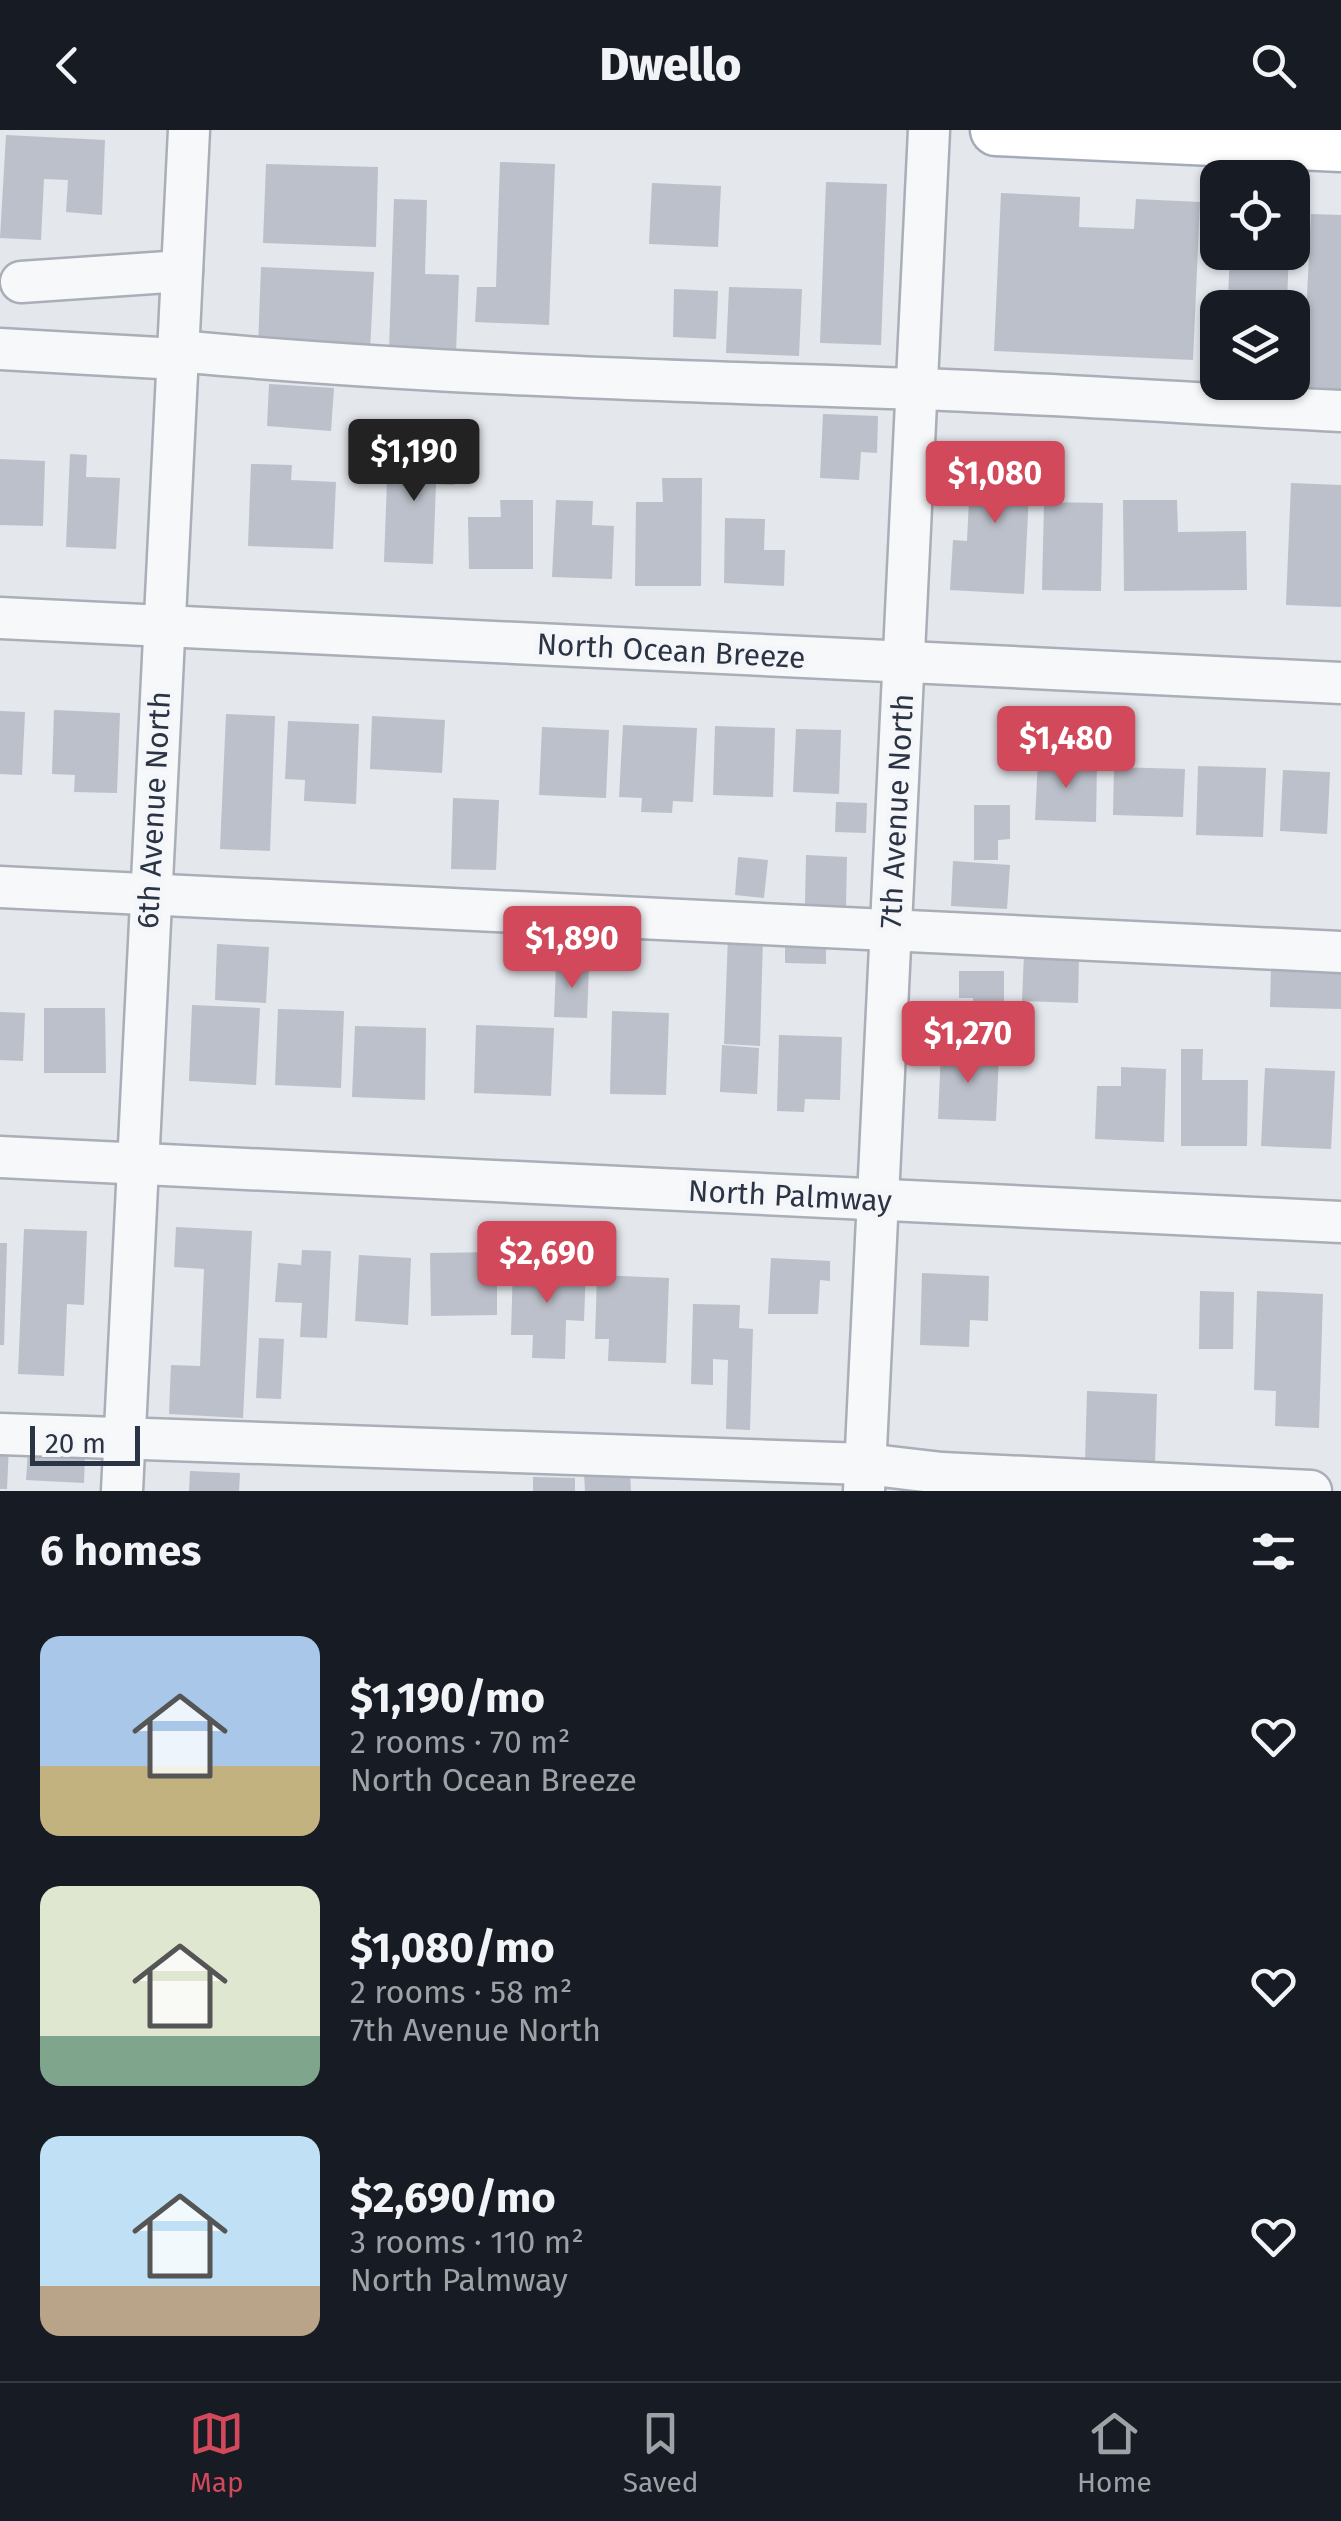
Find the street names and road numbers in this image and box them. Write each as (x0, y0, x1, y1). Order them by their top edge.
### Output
street label: North Ocean Breeze (536, 626, 806, 676)
street label: 6th Avenue North (130, 690, 178, 930)
street label: 7th Avenue North (873, 693, 921, 929)
street label: North Palmway (687, 1173, 893, 1219)

